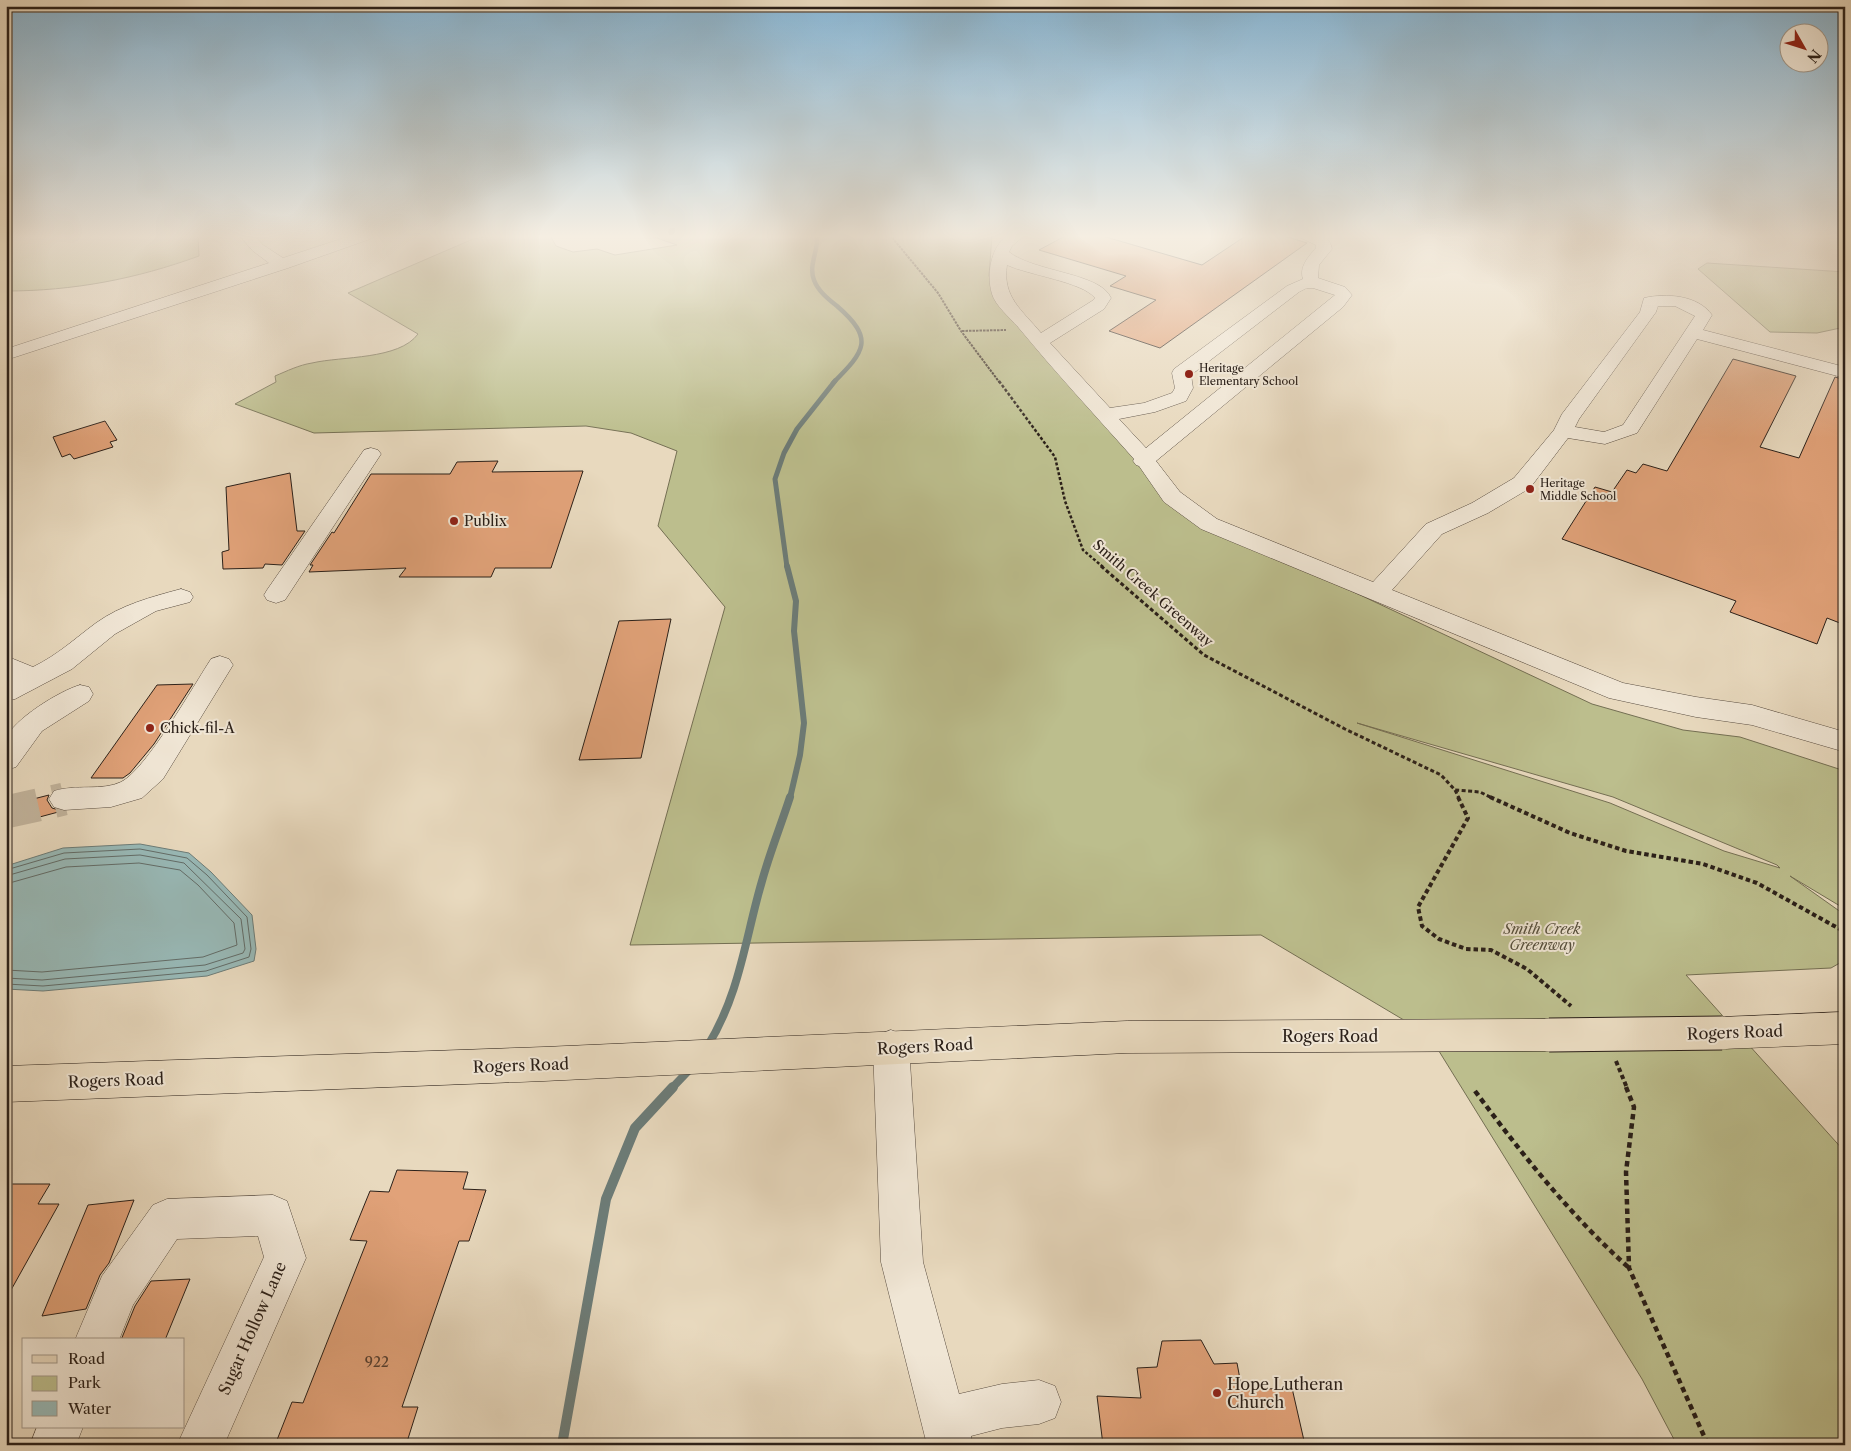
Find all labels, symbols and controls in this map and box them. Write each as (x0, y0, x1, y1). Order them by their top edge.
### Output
north arrow (1778, 22, 1828, 72)
text: N (1803, 46, 1825, 67)
place label: Heritage Elementary School (1199, 361, 1299, 388)
marker: Heritage Elementary School (1183, 368, 1195, 380)
place label: Heritage Middle School (1540, 476, 1617, 503)
marker: Heritage Middle School (1524, 483, 1536, 495)
place label: Publix (464, 512, 508, 530)
marker: Publix (448, 515, 460, 527)
street label: Smith Creek Greenway (1089, 536, 1217, 650)
place label: Chick-fil-A (160, 719, 235, 737)
marker: Chick-fil-A (144, 722, 156, 734)
park label: Smith Creek Greenway (1502, 920, 1581, 954)
street label: Rogers Road (1687, 1020, 1784, 1044)
street label: Rogers Road (1282, 1026, 1378, 1046)
street label: Rogers Road (876, 1033, 974, 1059)
street label: Rogers Road (473, 1053, 570, 1077)
street label: Rogers Road (68, 1068, 165, 1092)
street label: Sugar Hollow Lane (214, 1258, 290, 1398)
legend (22, 1338, 185, 1428)
text: Road (68, 1349, 105, 1368)
house number: 922 (365, 1353, 389, 1371)
text: Park (68, 1373, 102, 1392)
place label: Hope Lutheran Church (1227, 1374, 1343, 1412)
marker: Hope Lutheran Church (1211, 1387, 1223, 1399)
text: Water (67, 1399, 112, 1418)

